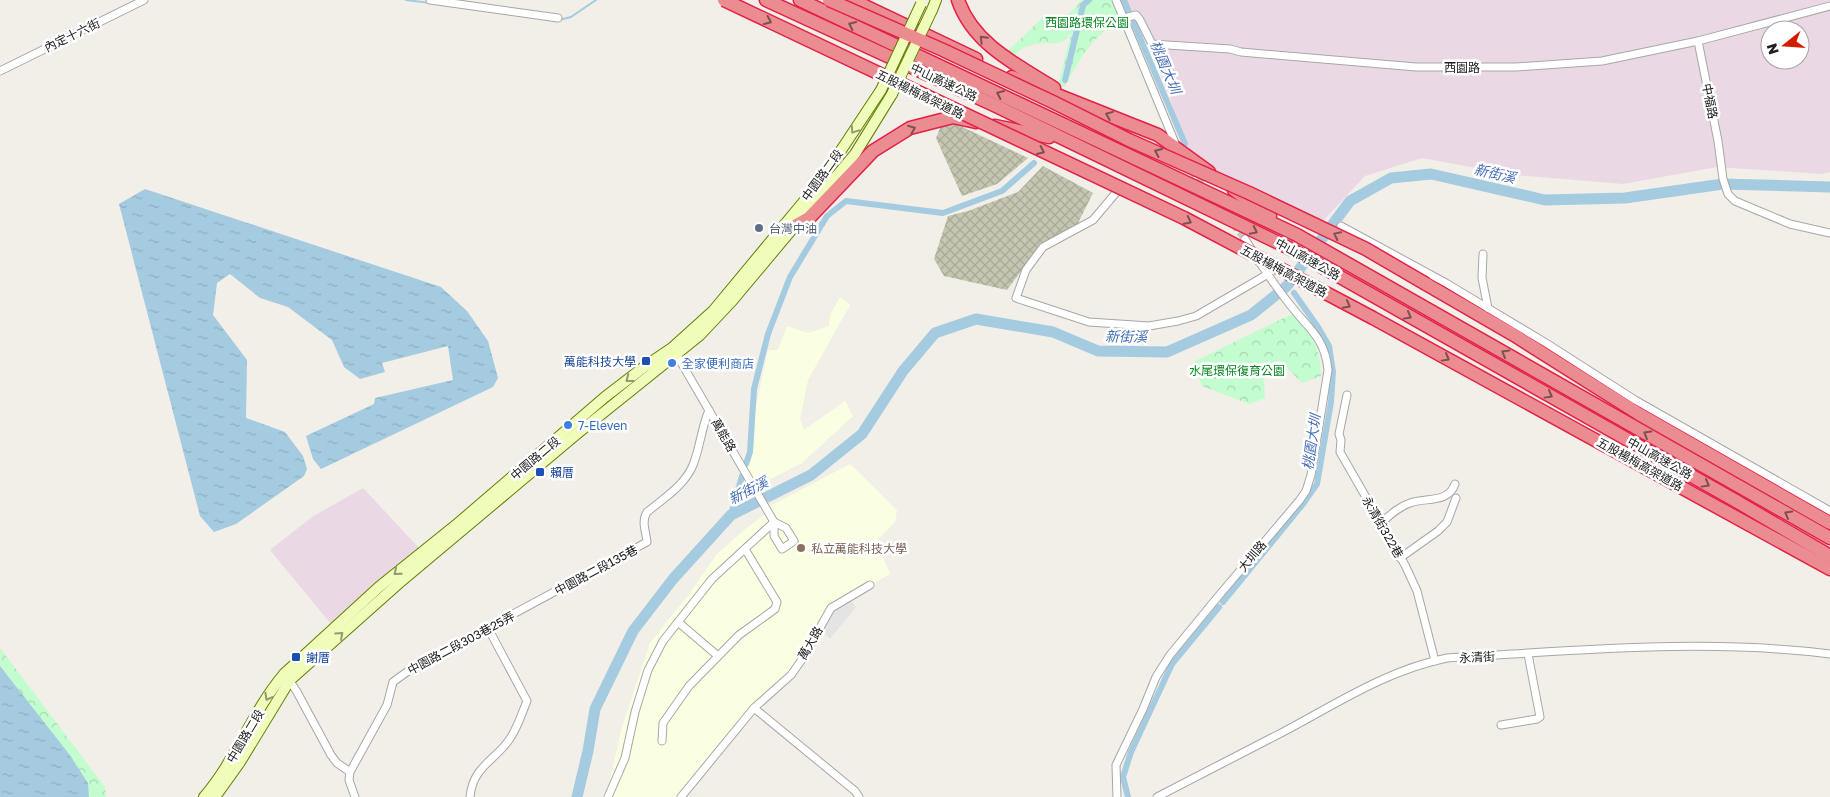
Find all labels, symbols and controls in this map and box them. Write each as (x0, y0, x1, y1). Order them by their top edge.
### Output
street label: 內定十六街 (42, 15, 102, 55)
one-way arrow (763, 15, 772, 25)
park label: 西園路環保公園 (1045, 15, 1129, 30)
north arrow (1760, 20, 1810, 70)
one-way arrow (849, 21, 858, 31)
one-way arrow (980, 36, 989, 45)
water label: 桃園大圳 (1147, 38, 1186, 98)
text: N (1762, 41, 1782, 57)
street label: 中山高速公路 (908, 60, 980, 104)
street label: 西園路 (1444, 60, 1480, 75)
street label: 五股楊梅高架道路 (874, 66, 966, 122)
street label: 中福路 (1699, 82, 1721, 120)
one-way arrow (996, 90, 1005, 100)
one-way arrow (1105, 111, 1114, 122)
one-way arrow (851, 125, 860, 134)
one-way arrow (907, 125, 916, 135)
one-way arrow (1036, 145, 1045, 155)
street label: 中園路二段 (798, 146, 846, 204)
one-way arrow (1154, 148, 1163, 159)
water label: 新街溪 (1473, 160, 1519, 186)
one-way arrow (1183, 215, 1192, 225)
place label: 台灣中油 (769, 221, 817, 236)
marker: 台灣中油 (753, 222, 765, 234)
one-way arrow (1249, 225, 1258, 235)
one-way arrow (1333, 231, 1342, 241)
street label: 中山高速公路 (1273, 235, 1343, 283)
street label: 五股楊梅高架道路 (1238, 242, 1330, 300)
one-way arrow (1342, 299, 1351, 309)
one-way arrow (1402, 309, 1411, 319)
water label: 新街溪 (1105, 327, 1149, 345)
one-way arrow (1502, 350, 1511, 360)
one-way arrow (1441, 352, 1450, 362)
place label: 萬能科技大學 (564, 354, 636, 369)
marker: 萬能科技大學 (640, 355, 652, 367)
place label: 全家便利商店 (682, 356, 754, 371)
marker: 全家便利商店 (666, 357, 678, 369)
park label: 水尾環保復育公園 (1189, 363, 1285, 378)
one-way arrow (626, 373, 635, 381)
one-way arrow (1544, 389, 1553, 399)
water label: 桃園大圳 (1299, 411, 1324, 471)
street label: 萬能路 (709, 416, 739, 454)
place label: 7-Eleven (578, 418, 628, 433)
marker: 7-Eleven (562, 419, 574, 431)
one-way arrow (1643, 430, 1652, 440)
street label: 中園路二段 (507, 433, 563, 483)
street label: 五股楊梅高架道路 (1594, 434, 1686, 494)
street label: 中山高速公路 (1625, 434, 1695, 482)
place label: 賴厝 (550, 465, 574, 480)
marker: 賴厝 (534, 466, 546, 478)
water label: 新街溪 (725, 472, 772, 507)
one-way arrow (1701, 478, 1710, 488)
street label: 永清街322巷 (1359, 493, 1407, 561)
one-way arrow (1784, 511, 1793, 521)
street label: 大圳路 (1235, 537, 1269, 575)
place label: 私立萬能科技大學 (811, 541, 907, 556)
street label: 中園路二段135巷 (552, 542, 640, 598)
marker: 私立萬能科技大學 (795, 542, 807, 554)
one-way arrow (394, 567, 403, 575)
street label: 中園路二段303巷25弄 (405, 608, 517, 678)
street label: 萬大路 (795, 624, 825, 662)
one-way arrow (334, 632, 343, 641)
street label: 永清街 (1459, 649, 1495, 665)
place label: 謝厝 (306, 650, 330, 665)
marker: 謝厝 (290, 651, 302, 663)
one-way arrow (264, 691, 274, 700)
street label: 中園路二段 (223, 706, 267, 766)

